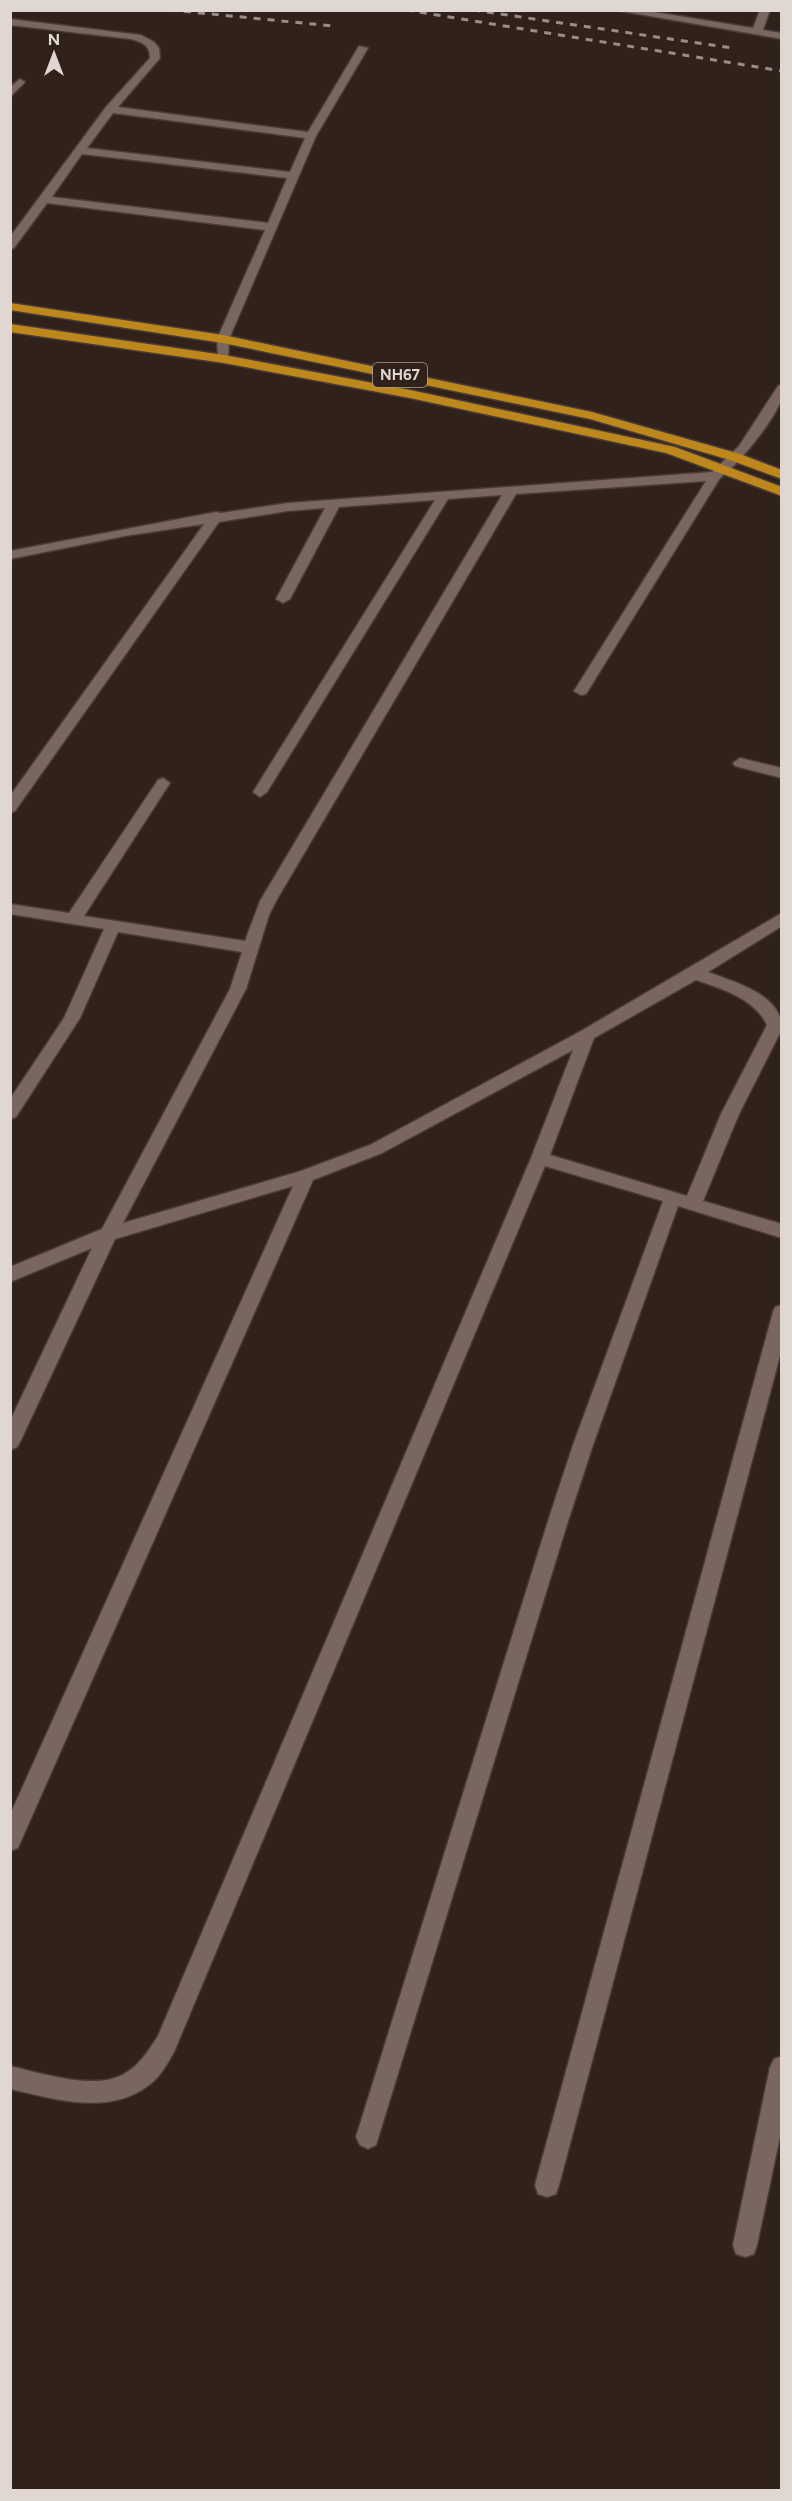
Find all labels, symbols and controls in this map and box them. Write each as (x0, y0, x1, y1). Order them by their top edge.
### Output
north arrow (24, 24, 84, 84)
text: N (48, 30, 60, 49)
road number: NH67 (373, 363, 427, 387)

